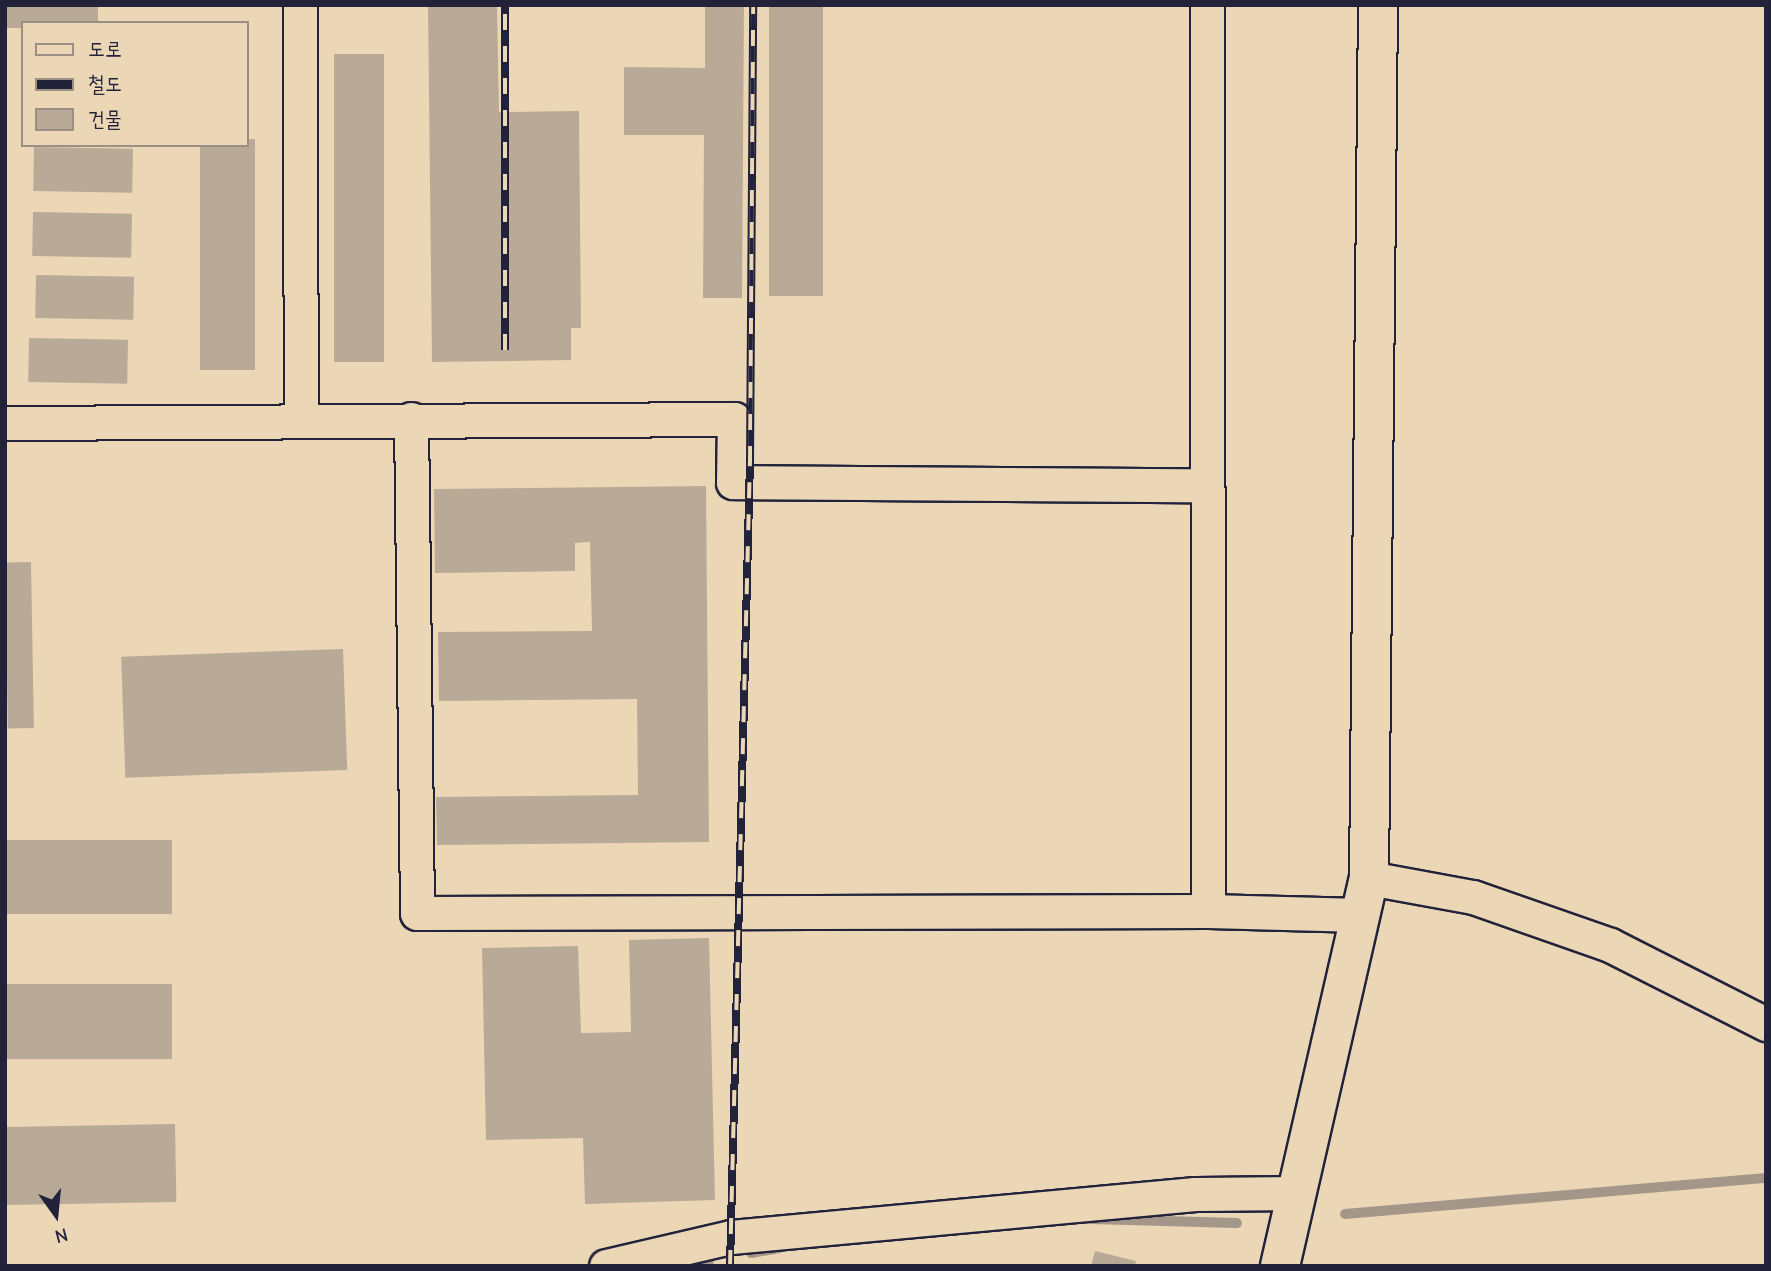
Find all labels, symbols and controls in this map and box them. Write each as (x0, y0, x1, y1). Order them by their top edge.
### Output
legend (21, 21, 248, 147)
text: 도로 (88, 37, 122, 61)
text: 철도 (88, 72, 122, 96)
text: 건물 (88, 107, 122, 131)
north arrow (21, 1180, 91, 1250)
text: N (53, 1223, 70, 1248)

